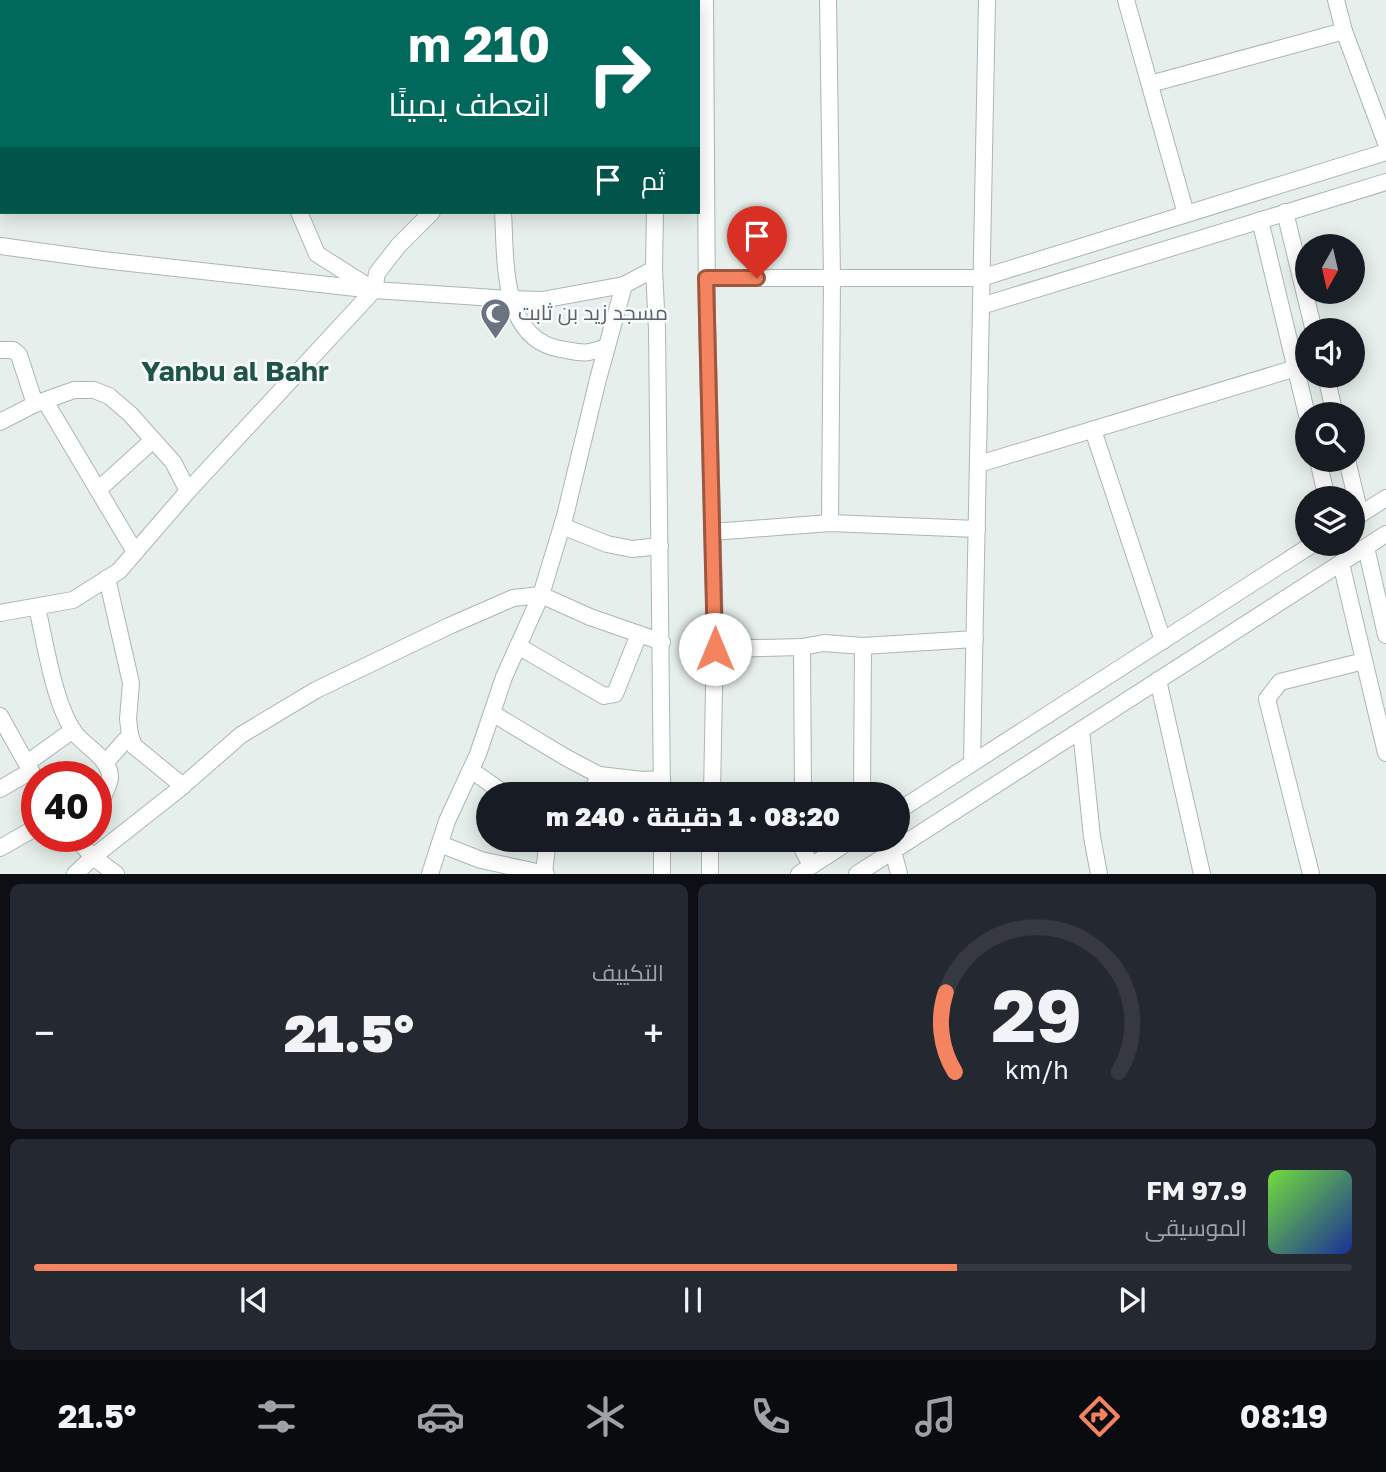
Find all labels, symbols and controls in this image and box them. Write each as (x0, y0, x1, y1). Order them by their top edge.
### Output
text: 210 m (408, 14, 550, 73)
icon: right (574, 28, 665, 119)
text: انعطف يمينًا (388, 85, 550, 123)
icon: arrive (589, 161, 627, 199)
text: ثم (641, 165, 665, 196)
pin (727, 206, 787, 278)
icon: arrive (738, 217, 776, 255)
north arrow (1295, 234, 1365, 304)
map controls (1295, 234, 1365, 556)
mosque icon: مسجد زيد بن ثابت (478, 296, 512, 340)
place label: مسجد زيد بن ثابت (518, 299, 668, 326)
button: sound (1295, 318, 1365, 388)
district label: Yanbu al Bahr (141, 354, 329, 387)
button: search (1295, 402, 1365, 472)
button: layers (1295, 486, 1365, 556)
position arrow (678, 612, 752, 686)
speed limit sign: 40 (21, 761, 112, 852)
text: 08:20 · 1 دقيقة · 240 m (546, 801, 840, 832)
text: التكييف (592, 958, 664, 986)
text: 29 (992, 972, 1082, 1059)
text: 21.5° (284, 1001, 414, 1063)
text: − (34, 1010, 55, 1055)
text: + (643, 1010, 664, 1055)
text: km/h (1005, 1054, 1069, 1085)
text: 97.9 FM (1146, 1175, 1247, 1206)
text: الموسيقى (1145, 1213, 1247, 1241)
icon: previous (235, 1281, 273, 1319)
icon: pause (674, 1281, 712, 1319)
icon: next (1113, 1281, 1151, 1319)
icon: filters (252, 1392, 301, 1441)
icon: car (416, 1392, 465, 1441)
icon: climate (581, 1392, 630, 1441)
icon: phone (746, 1392, 795, 1441)
icon: music (911, 1392, 960, 1441)
icon: directions (1075, 1392, 1124, 1441)
text: 21.5° (58, 1397, 136, 1435)
text: 08:19 (1240, 1397, 1328, 1435)

